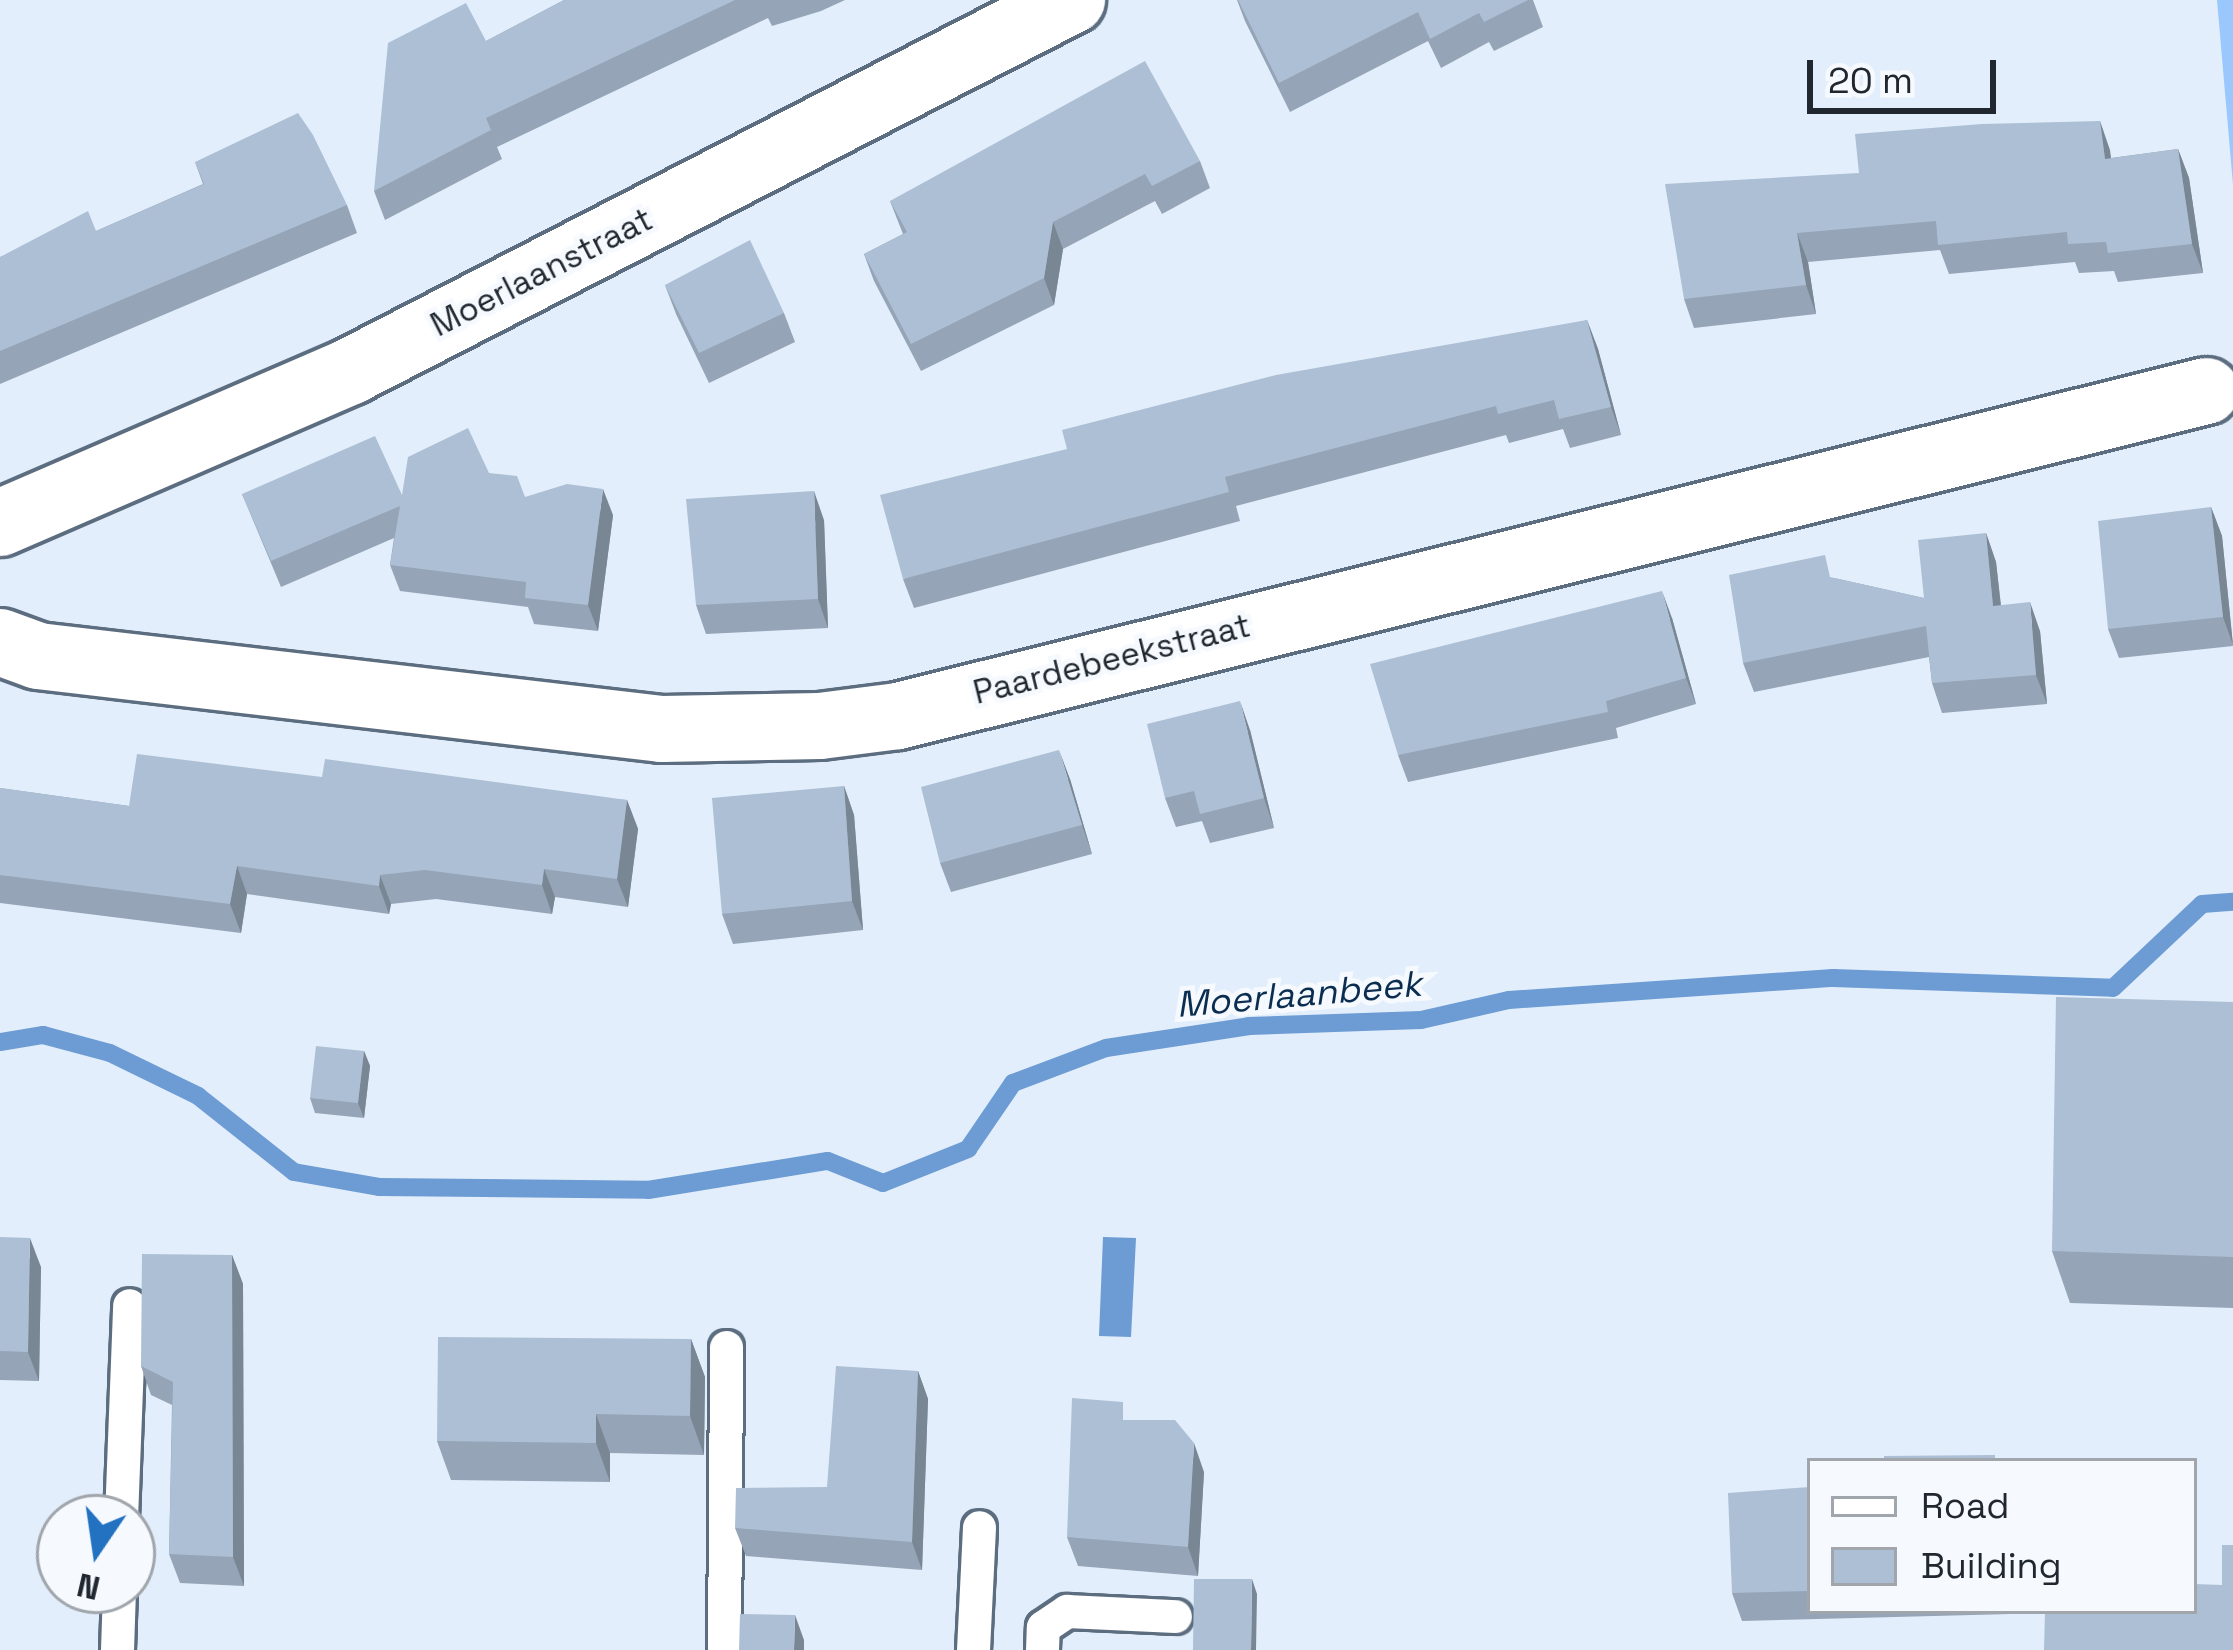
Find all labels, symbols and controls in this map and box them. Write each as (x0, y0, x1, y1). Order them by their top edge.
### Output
scale bar (1813, 36, 2002, 110)
text: 20 m (1828, 58, 1913, 104)
street label: Moerlaanstraat (425, 200, 659, 346)
street label: Paardebeekstraat (969, 606, 1255, 714)
water label: Moerlaanbeek (1175, 963, 1423, 1027)
legend (1807, 1458, 2197, 1614)
text: Road (1921, 1483, 2009, 1529)
north arrow (36, 1494, 156, 1614)
text: Building (1921, 1543, 2062, 1589)
text: N (73, 1563, 104, 1609)

